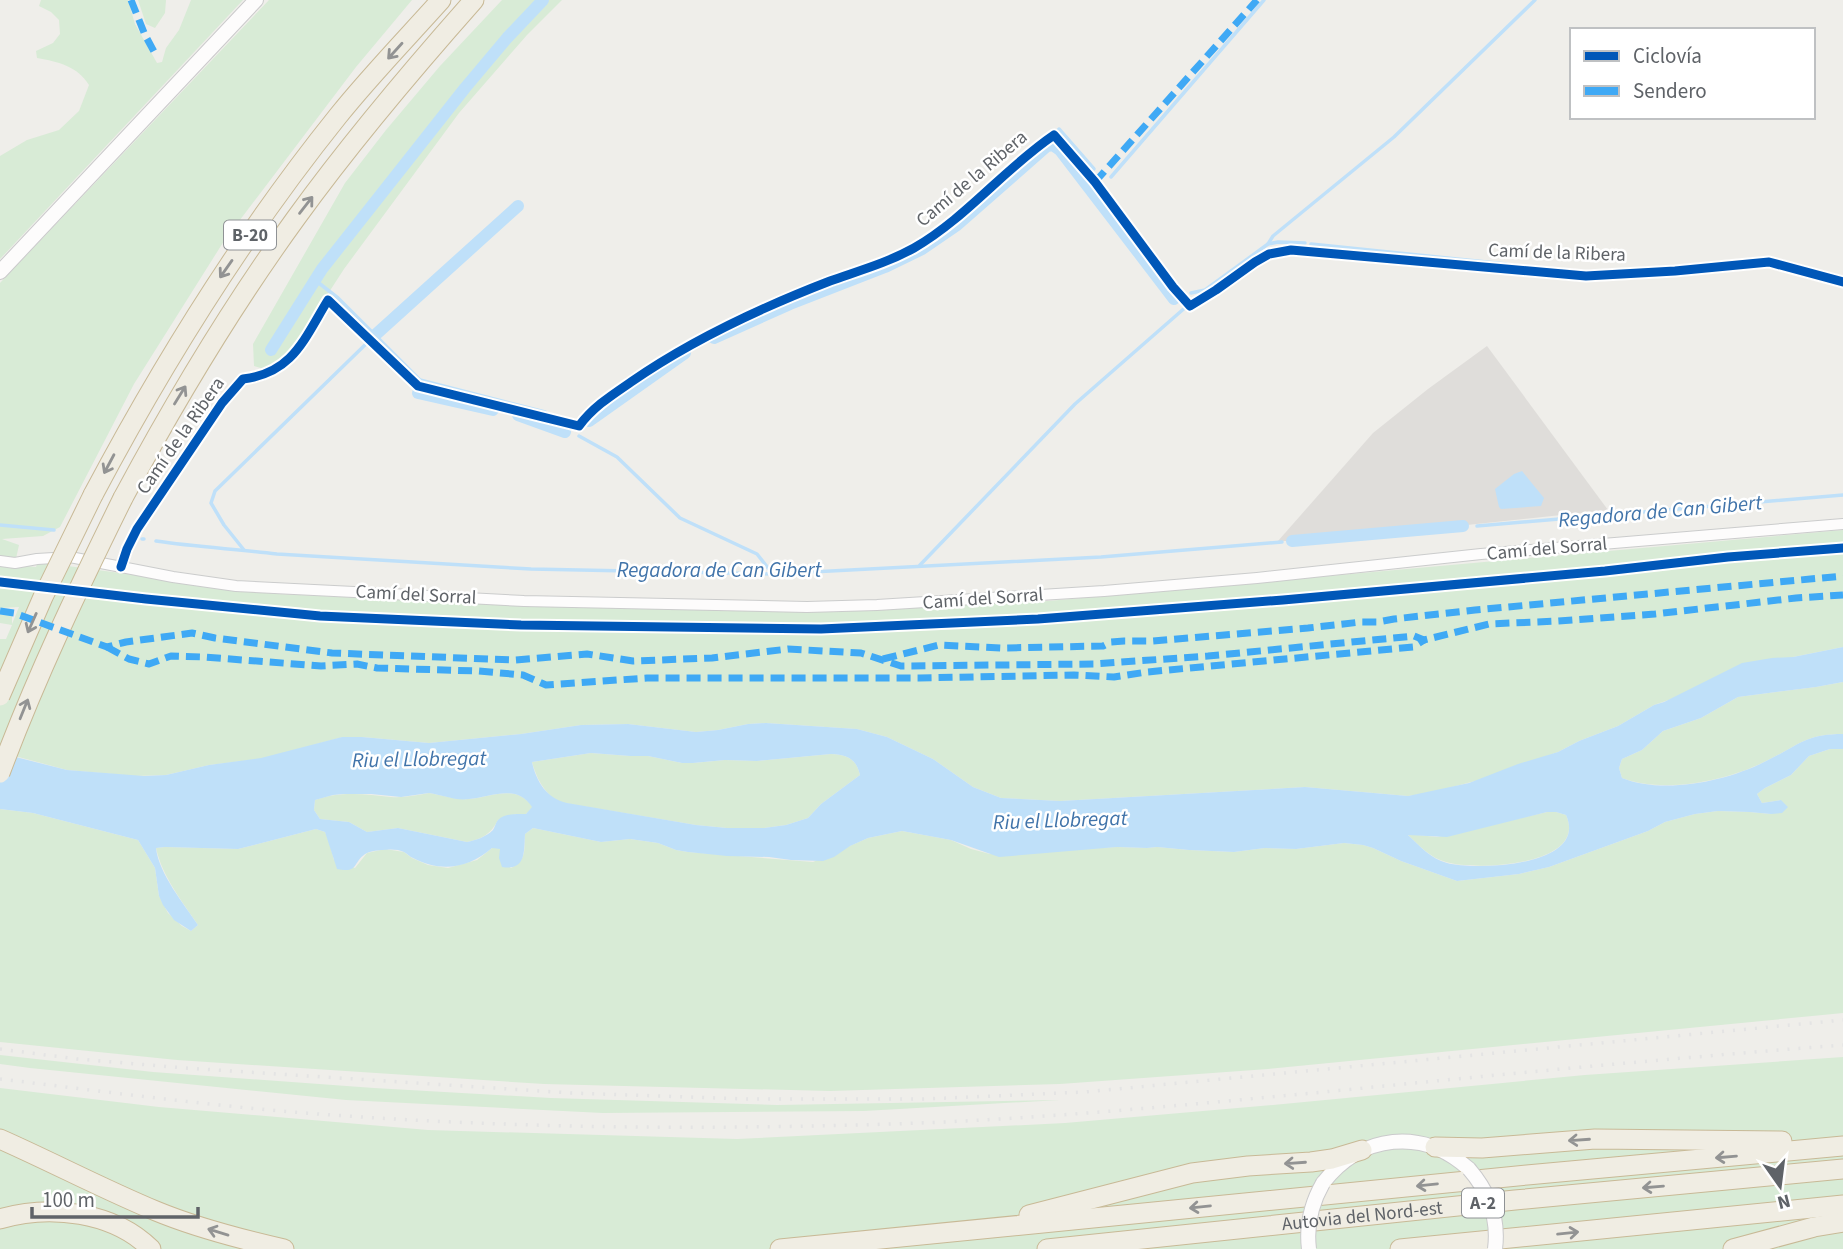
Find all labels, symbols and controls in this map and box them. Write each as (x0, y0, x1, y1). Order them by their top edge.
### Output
legend (1570, 28, 1815, 119)
text: Ciclovía (1633, 41, 1702, 71)
one-way arrow (387, 42, 403, 60)
text: Sendero (1633, 76, 1707, 106)
street label: Camí de la Ribera (911, 124, 1033, 234)
one-way arrow (298, 197, 313, 215)
road number: B-20 (224, 220, 276, 249)
street label: Camí de la Ribera (1488, 237, 1626, 269)
one-way arrow (219, 259, 233, 278)
street label: Camí de la Ribera (130, 372, 232, 500)
one-way arrow (174, 386, 188, 406)
one-way arrow (102, 453, 115, 474)
water label: Regadora de Can Gibert (1557, 487, 1764, 535)
street label: Camí del Sorral (1486, 530, 1609, 568)
water label: Regadora de Can Gibert (617, 555, 822, 585)
street label: Camí del Sorral (355, 578, 477, 612)
street label: Camí del Sorral (922, 581, 1044, 617)
one-way arrow (25, 611, 38, 633)
one-way arrow (19, 699, 32, 720)
water label: Riu el Llobregat (352, 743, 488, 775)
water label: Riu el Llobregat (992, 803, 1129, 837)
one-way arrow (1568, 1134, 1591, 1147)
one-way arrow (1715, 1150, 1738, 1163)
north arrow (1745, 1151, 1815, 1221)
one-way arrow (1284, 1156, 1307, 1169)
scale bar (32, 1176, 198, 1220)
one-way arrow (1416, 1178, 1438, 1191)
one-way arrow (1642, 1181, 1665, 1194)
text: 100 m (42, 1185, 95, 1215)
text: N (1774, 1186, 1793, 1216)
road number: A-2 (1462, 1188, 1504, 1218)
street label: Autovia del Nord-est (1281, 1194, 1445, 1238)
one-way arrow (1189, 1201, 1212, 1214)
one-way arrow (207, 1225, 229, 1238)
one-way arrow (1556, 1226, 1579, 1239)

